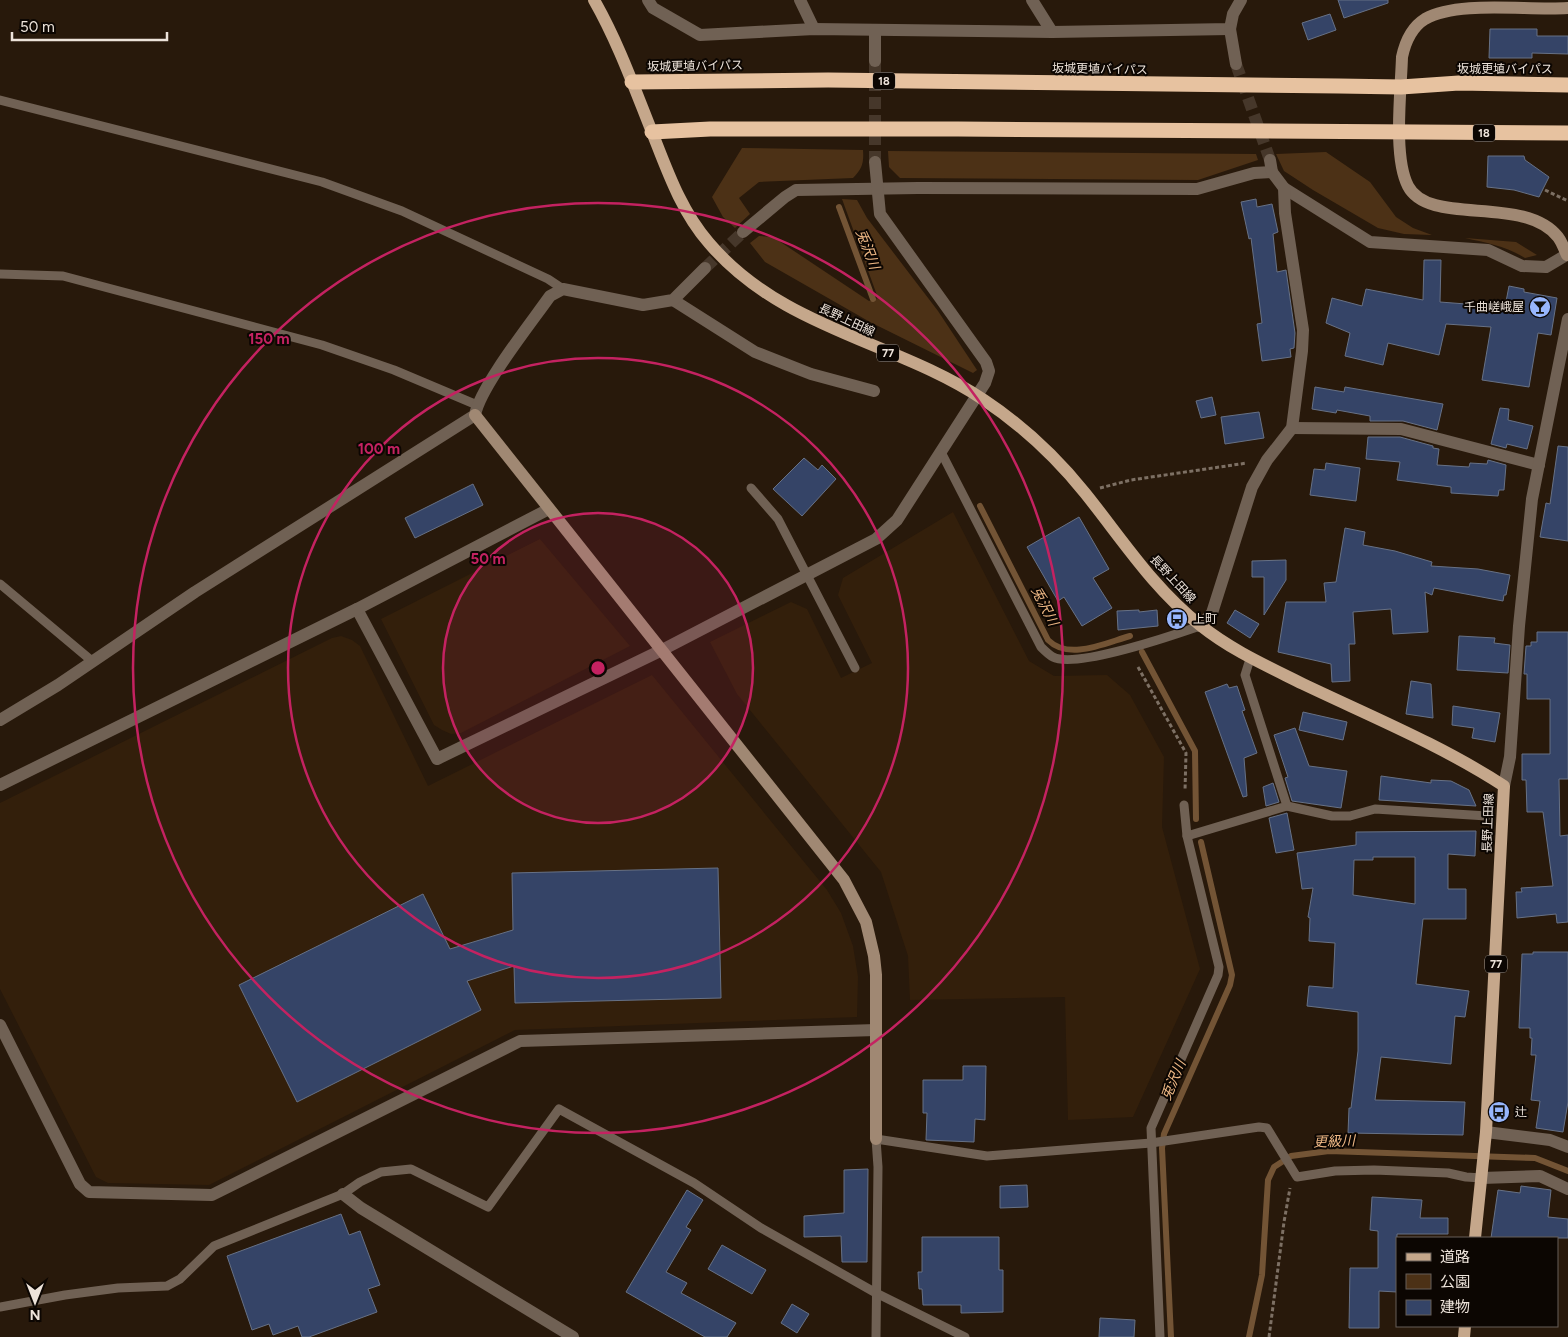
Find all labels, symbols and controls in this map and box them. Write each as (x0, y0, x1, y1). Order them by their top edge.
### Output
scale bar (12, 10, 168, 42)
text: 50 m (20, 18, 55, 36)
street label: 坂城更埴バイパス (647, 58, 743, 74)
street label: 坂城更埴バイパス (1052, 61, 1148, 77)
street label: 坂城更埴バイパス (1457, 62, 1553, 76)
road number: 18 (873, 72, 895, 90)
road number: 18 (1473, 125, 1495, 142)
water label: 兎沢川 (852, 227, 884, 274)
bar icon: 千曲嵯峨屋 (1528, 295, 1552, 319)
place label: 千曲嵯峨屋 (1464, 300, 1524, 314)
street label: 長野上田線 (817, 301, 877, 339)
text: 150 m (248, 330, 290, 348)
road number: 77 (877, 344, 899, 362)
text: 100 m (358, 440, 400, 458)
text: 50 m (470, 550, 506, 568)
street label: 長野上田線 (1147, 552, 1199, 606)
water label: 兎沢川 (1027, 584, 1063, 631)
bus stop icon: 上町 (1165, 607, 1189, 631)
place label: 上町 (1193, 612, 1217, 626)
centre of rings (589, 659, 607, 677)
street label: 長野上田線 (1480, 793, 1496, 853)
road number: 77 (1485, 956, 1507, 972)
water label: 兎沢川 (1157, 1056, 1190, 1103)
bus stop icon: 辻 (1487, 1100, 1511, 1124)
place label: 辻 (1515, 1105, 1527, 1119)
water label: 更級川 (1313, 1132, 1357, 1151)
legend (1396, 1237, 1558, 1327)
text: 道路 (1440, 1248, 1470, 1266)
text: 公園 (1440, 1273, 1470, 1291)
north arrow (10, 1277, 60, 1327)
text: 建物 (1440, 1298, 1470, 1316)
text: N (30, 1306, 40, 1323)

